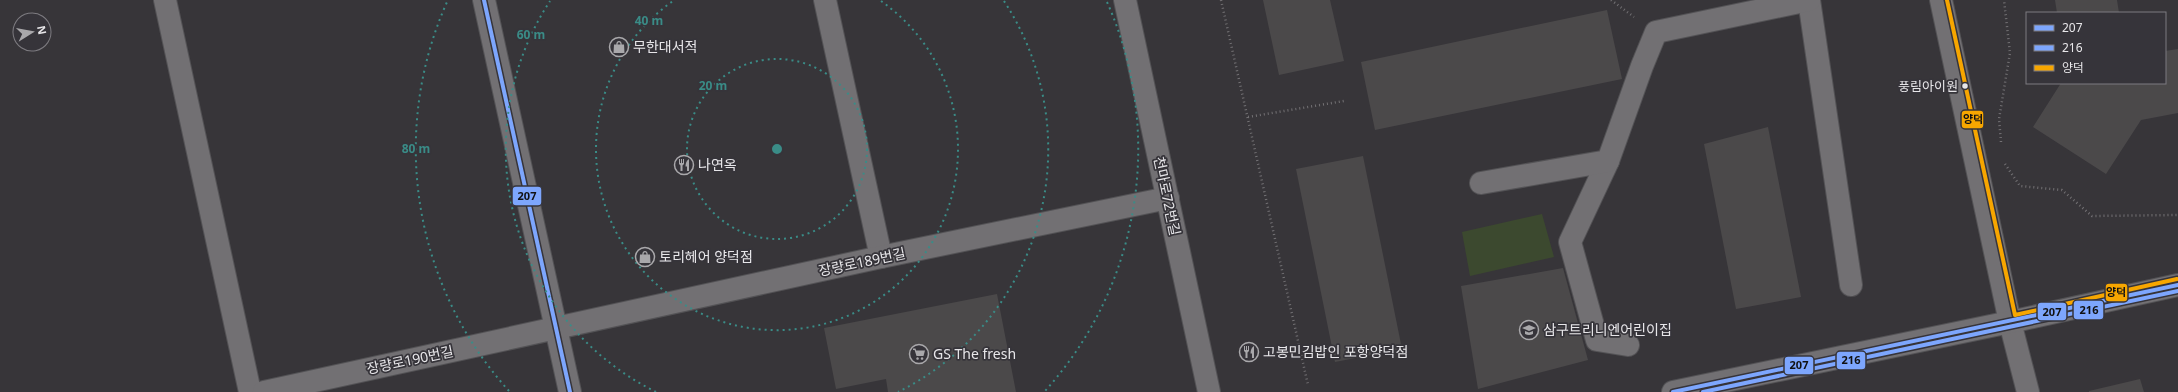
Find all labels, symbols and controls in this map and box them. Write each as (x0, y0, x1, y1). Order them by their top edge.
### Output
north arrow (12, 12, 52, 52)
text: 40 m (635, 12, 663, 29)
legend (2026, 12, 2166, 84)
text: 207 (2062, 19, 2083, 36)
text: N (34, 24, 51, 36)
text: 60 m (517, 26, 545, 43)
shop icon: 무한대서적 (608, 36, 630, 58)
place label: 무한대서적 (633, 37, 697, 56)
text: 216 (2062, 39, 2083, 56)
text: 양덕 (2062, 59, 2084, 76)
text: 20 m (699, 77, 727, 94)
place label: 풍림아이원 (1898, 77, 1958, 95)
marker: 풍림아이원 (1960, 81, 1970, 91)
line badge: 양덕 (1961, 110, 1984, 129)
text: 양덕 (1963, 111, 1983, 126)
text: 80 m (402, 140, 430, 157)
centre of rings (770, 142, 784, 156)
restaurant icon: 나연옥 (673, 154, 695, 176)
place label: 나연옥 (698, 155, 737, 174)
street label: 천마로72번길 (1150, 155, 1185, 237)
line badge: 207 (512, 186, 542, 206)
text: 207 (518, 188, 536, 203)
street label: 장량로189번길 (817, 243, 907, 280)
shop icon: 토리헤어 양덕점 (634, 246, 656, 268)
place label: 토리헤어 양덕점 (659, 247, 753, 266)
line badge: 양덕 (2105, 283, 2128, 302)
text: 양덕 (2106, 284, 2126, 299)
line badge: 216 (2073, 300, 2104, 320)
line badge: 207 (2037, 302, 2067, 321)
text: 216 (2080, 302, 2098, 317)
text: 207 (2043, 304, 2061, 319)
school or university icon: 삼구트리니엔어린이집 (1518, 319, 1540, 341)
place label: 삼구트리니엔어린이집 (1543, 320, 1672, 339)
street label: 장량로190번길 (365, 341, 455, 378)
restaurant icon: 고봉민김밥인 포항양덕점 (1238, 341, 1260, 363)
place label: 고봉민김밥인 포항양덕점 (1263, 342, 1408, 361)
supermarket icon: GS The fresh (908, 343, 930, 365)
place label: GS The fresh (933, 344, 1016, 363)
line badge: 216 (1836, 351, 1866, 370)
text: 216 (1842, 352, 1860, 367)
line badge: 207 (1784, 356, 1814, 375)
text: 207 (1790, 357, 1808, 372)

